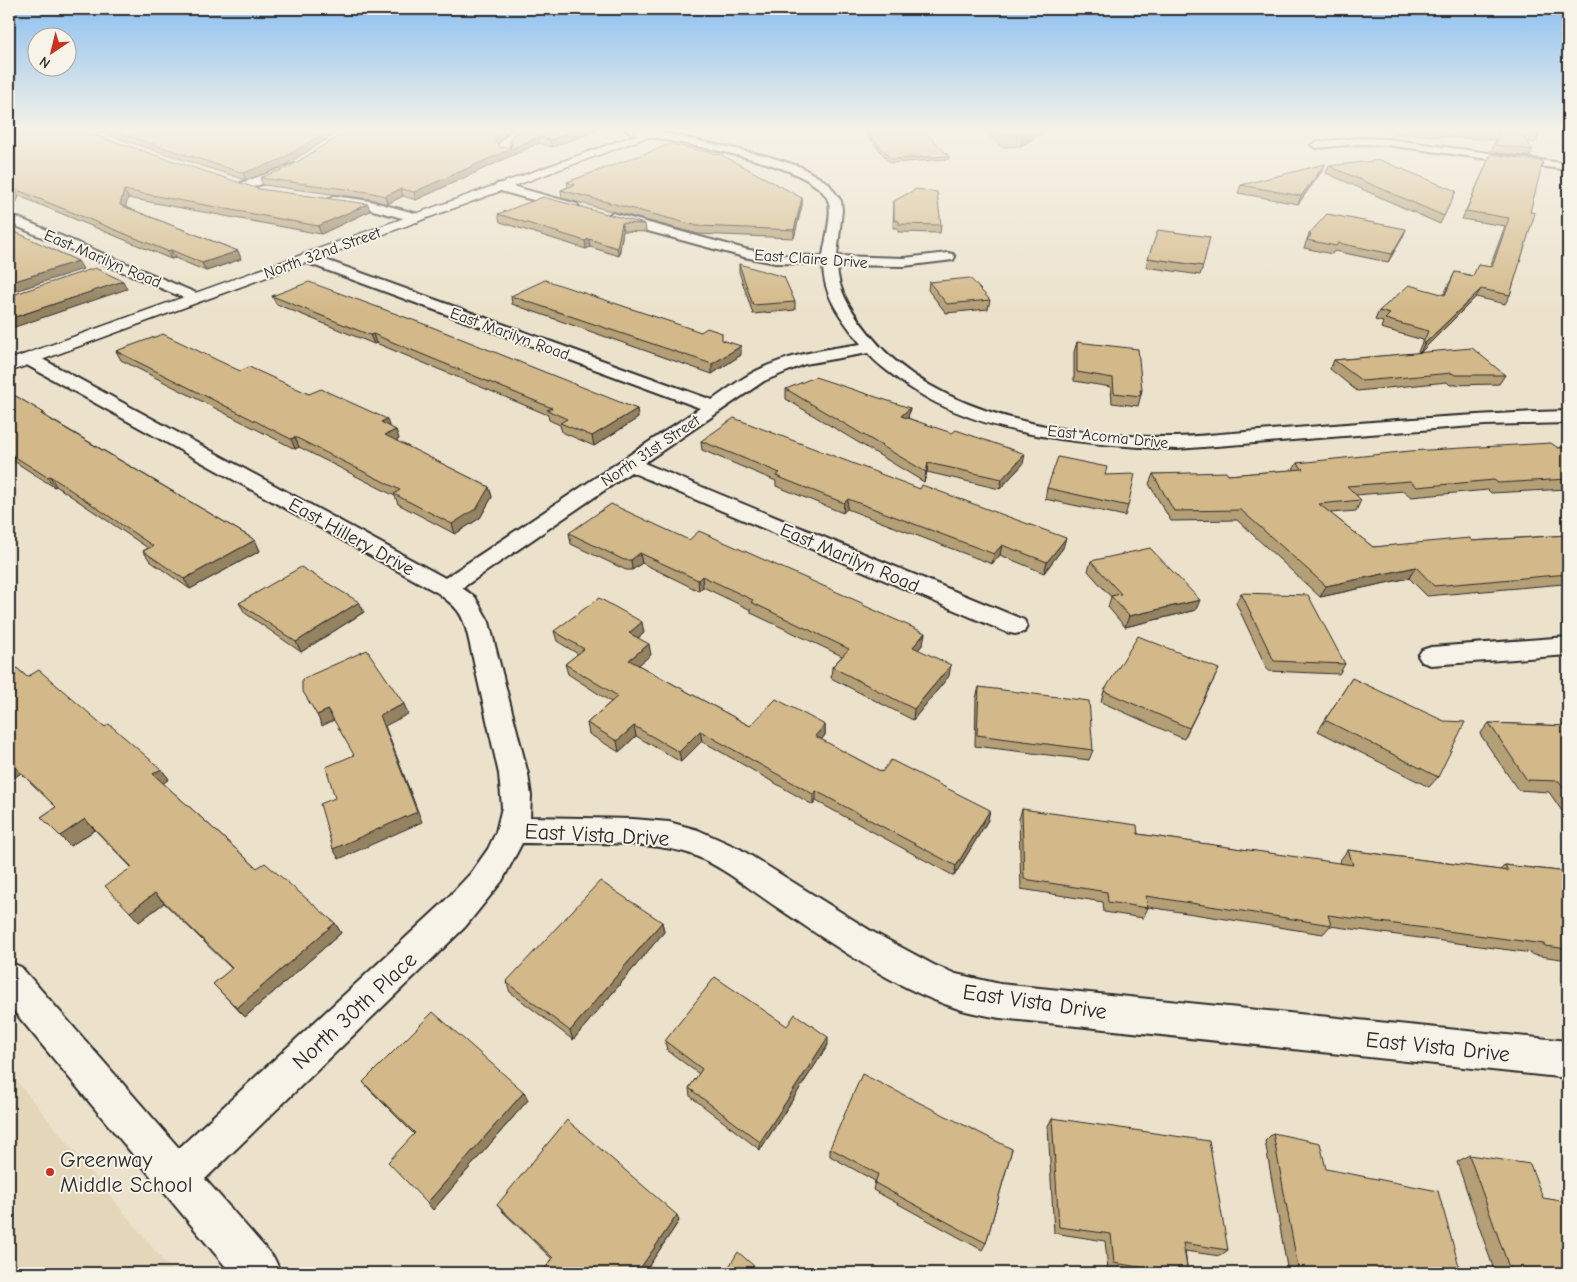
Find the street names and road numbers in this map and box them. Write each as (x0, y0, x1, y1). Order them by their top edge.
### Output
street label: North 32nd Street (261, 223, 384, 282)
street label: East Marilyn Road (41, 226, 164, 292)
street label: East Claire Drive (754, 246, 868, 272)
street label: East Marilyn Road (448, 304, 572, 364)
street label: North 31st Street (598, 411, 704, 490)
street label: East Acoma Drive (1047, 422, 1169, 452)
street label: East Hillery Drive (285, 493, 418, 580)
street label: East Marilyn Road (777, 519, 923, 597)
street label: East Vista Drive (524, 818, 670, 852)
street label: North 30th Place (287, 947, 422, 1075)
street label: East Vista Drive (961, 979, 1108, 1025)
street label: East Vista Drive (1364, 1026, 1511, 1068)

